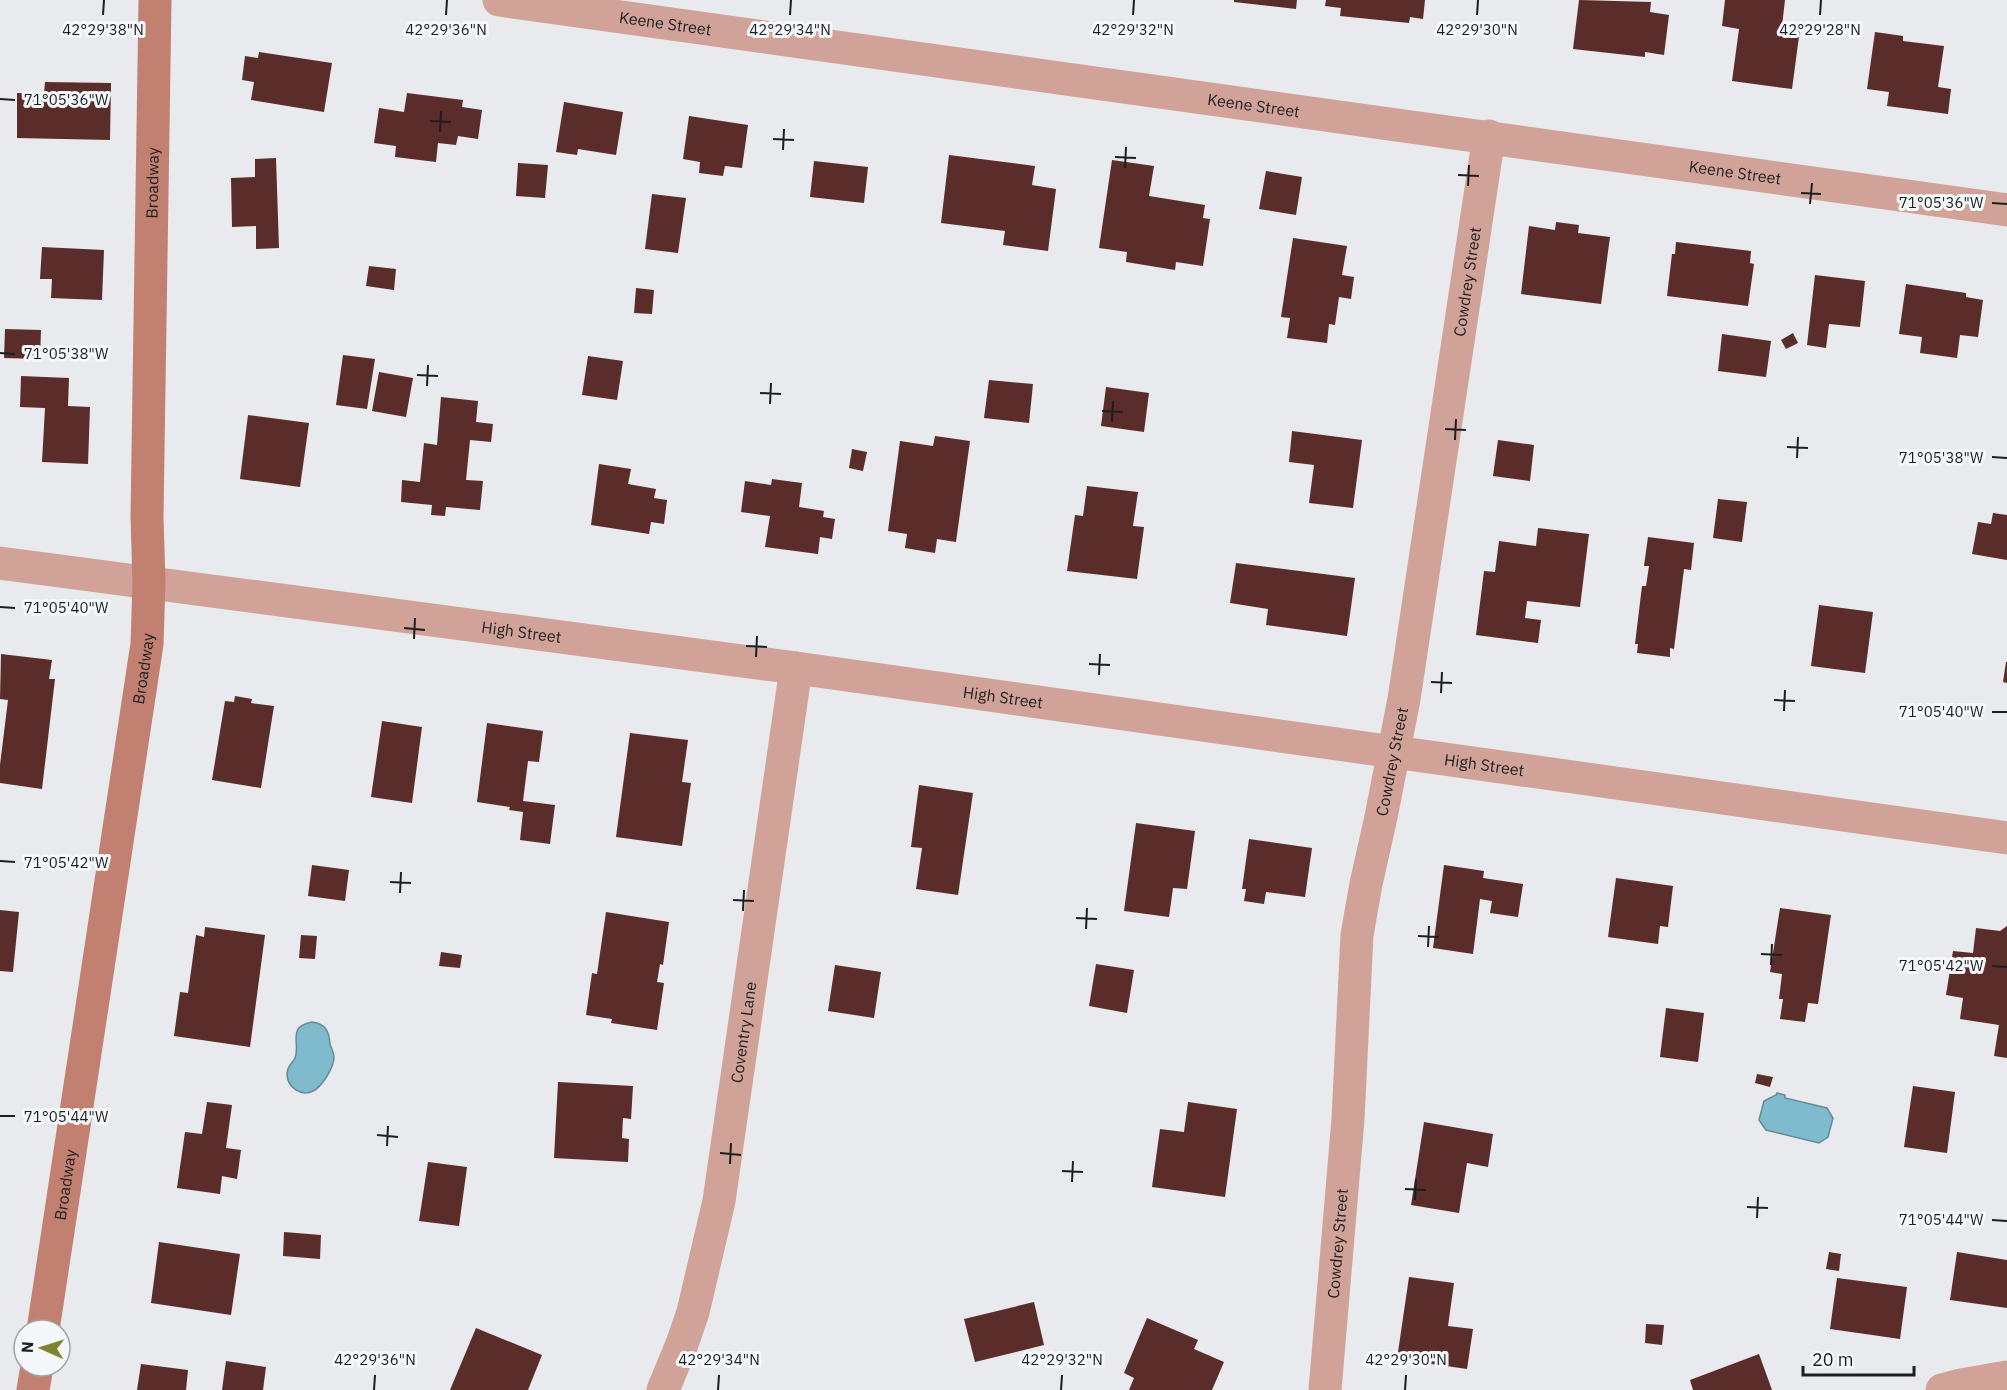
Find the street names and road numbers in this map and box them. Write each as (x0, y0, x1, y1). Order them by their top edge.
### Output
street label: Keene Street (618, 7, 713, 39)
street label: Keene Street (1206, 89, 1301, 121)
street label: Broadway (142, 147, 163, 219)
street label: Keene Street (1688, 156, 1782, 188)
street label: Cowdrey Street (1449, 225, 1485, 338)
street label: High Street (480, 617, 563, 647)
street label: Broadway (128, 633, 157, 705)
street label: High Street (962, 682, 1044, 713)
street label: Cowdrey Street (1371, 706, 1412, 818)
street label: High Street (1443, 749, 1526, 780)
street label: Coventry Lane (726, 980, 761, 1084)
street label: Broadway (50, 1148, 80, 1222)
street label: Cowdrey Street (1323, 1188, 1352, 1299)

